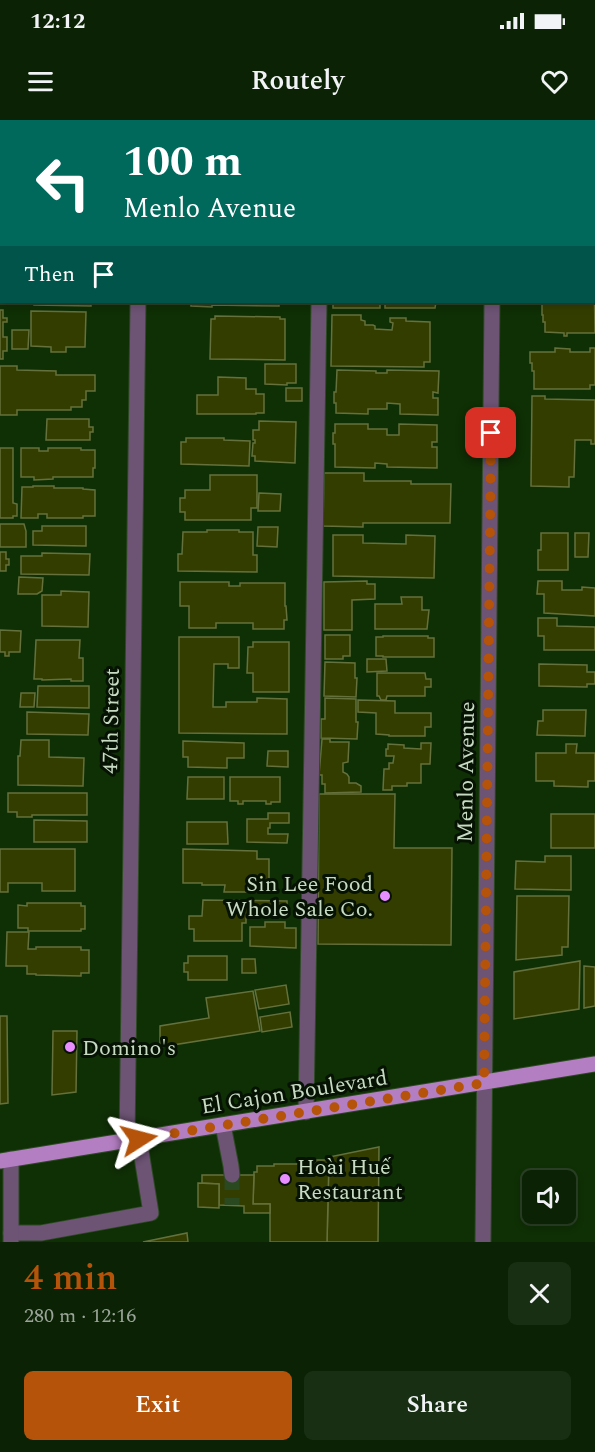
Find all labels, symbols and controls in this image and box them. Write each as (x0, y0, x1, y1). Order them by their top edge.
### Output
text: 12:12 (30, 5, 85, 38)
text: Routely (251, 60, 344, 102)
icon: menu (24, 65, 57, 98)
icon: heart (538, 65, 571, 98)
text: 100 m (123, 131, 242, 194)
icon: left (24, 144, 102, 222)
text: Menlo Avenue (123, 188, 296, 230)
text: Then (24, 258, 75, 291)
icon: arrive (87, 258, 120, 291)
pin (465, 407, 516, 458)
icon: arrive (474, 416, 507, 449)
street label: 47th Street (94, 668, 129, 774)
street label: Menlo Avenue (449, 701, 484, 843)
place label: Sin Lee Food Whole Sale Co. (226, 868, 373, 926)
marker: Sin Lee Food Whole Sale Co. (378, 889, 392, 903)
place label: Domino's (82, 1032, 176, 1065)
marker: Domino's (63, 1040, 77, 1054)
street label: El Cajon Boulevard (199, 1061, 390, 1124)
position arrow (107, 1107, 171, 1171)
place label: Hoài Huế Restaurant (297, 1151, 403, 1209)
map controls (522, 1170, 576, 1224)
button: sound (522, 1170, 576, 1224)
marker: Hoài Huế Restaurant (278, 1172, 292, 1186)
text: 4 min (24, 1251, 117, 1306)
button: close (508, 1262, 571, 1325)
text: 280 m · 12:16 (24, 1301, 136, 1331)
button: Exit (24, 1371, 292, 1440)
button: Share (304, 1371, 571, 1440)

